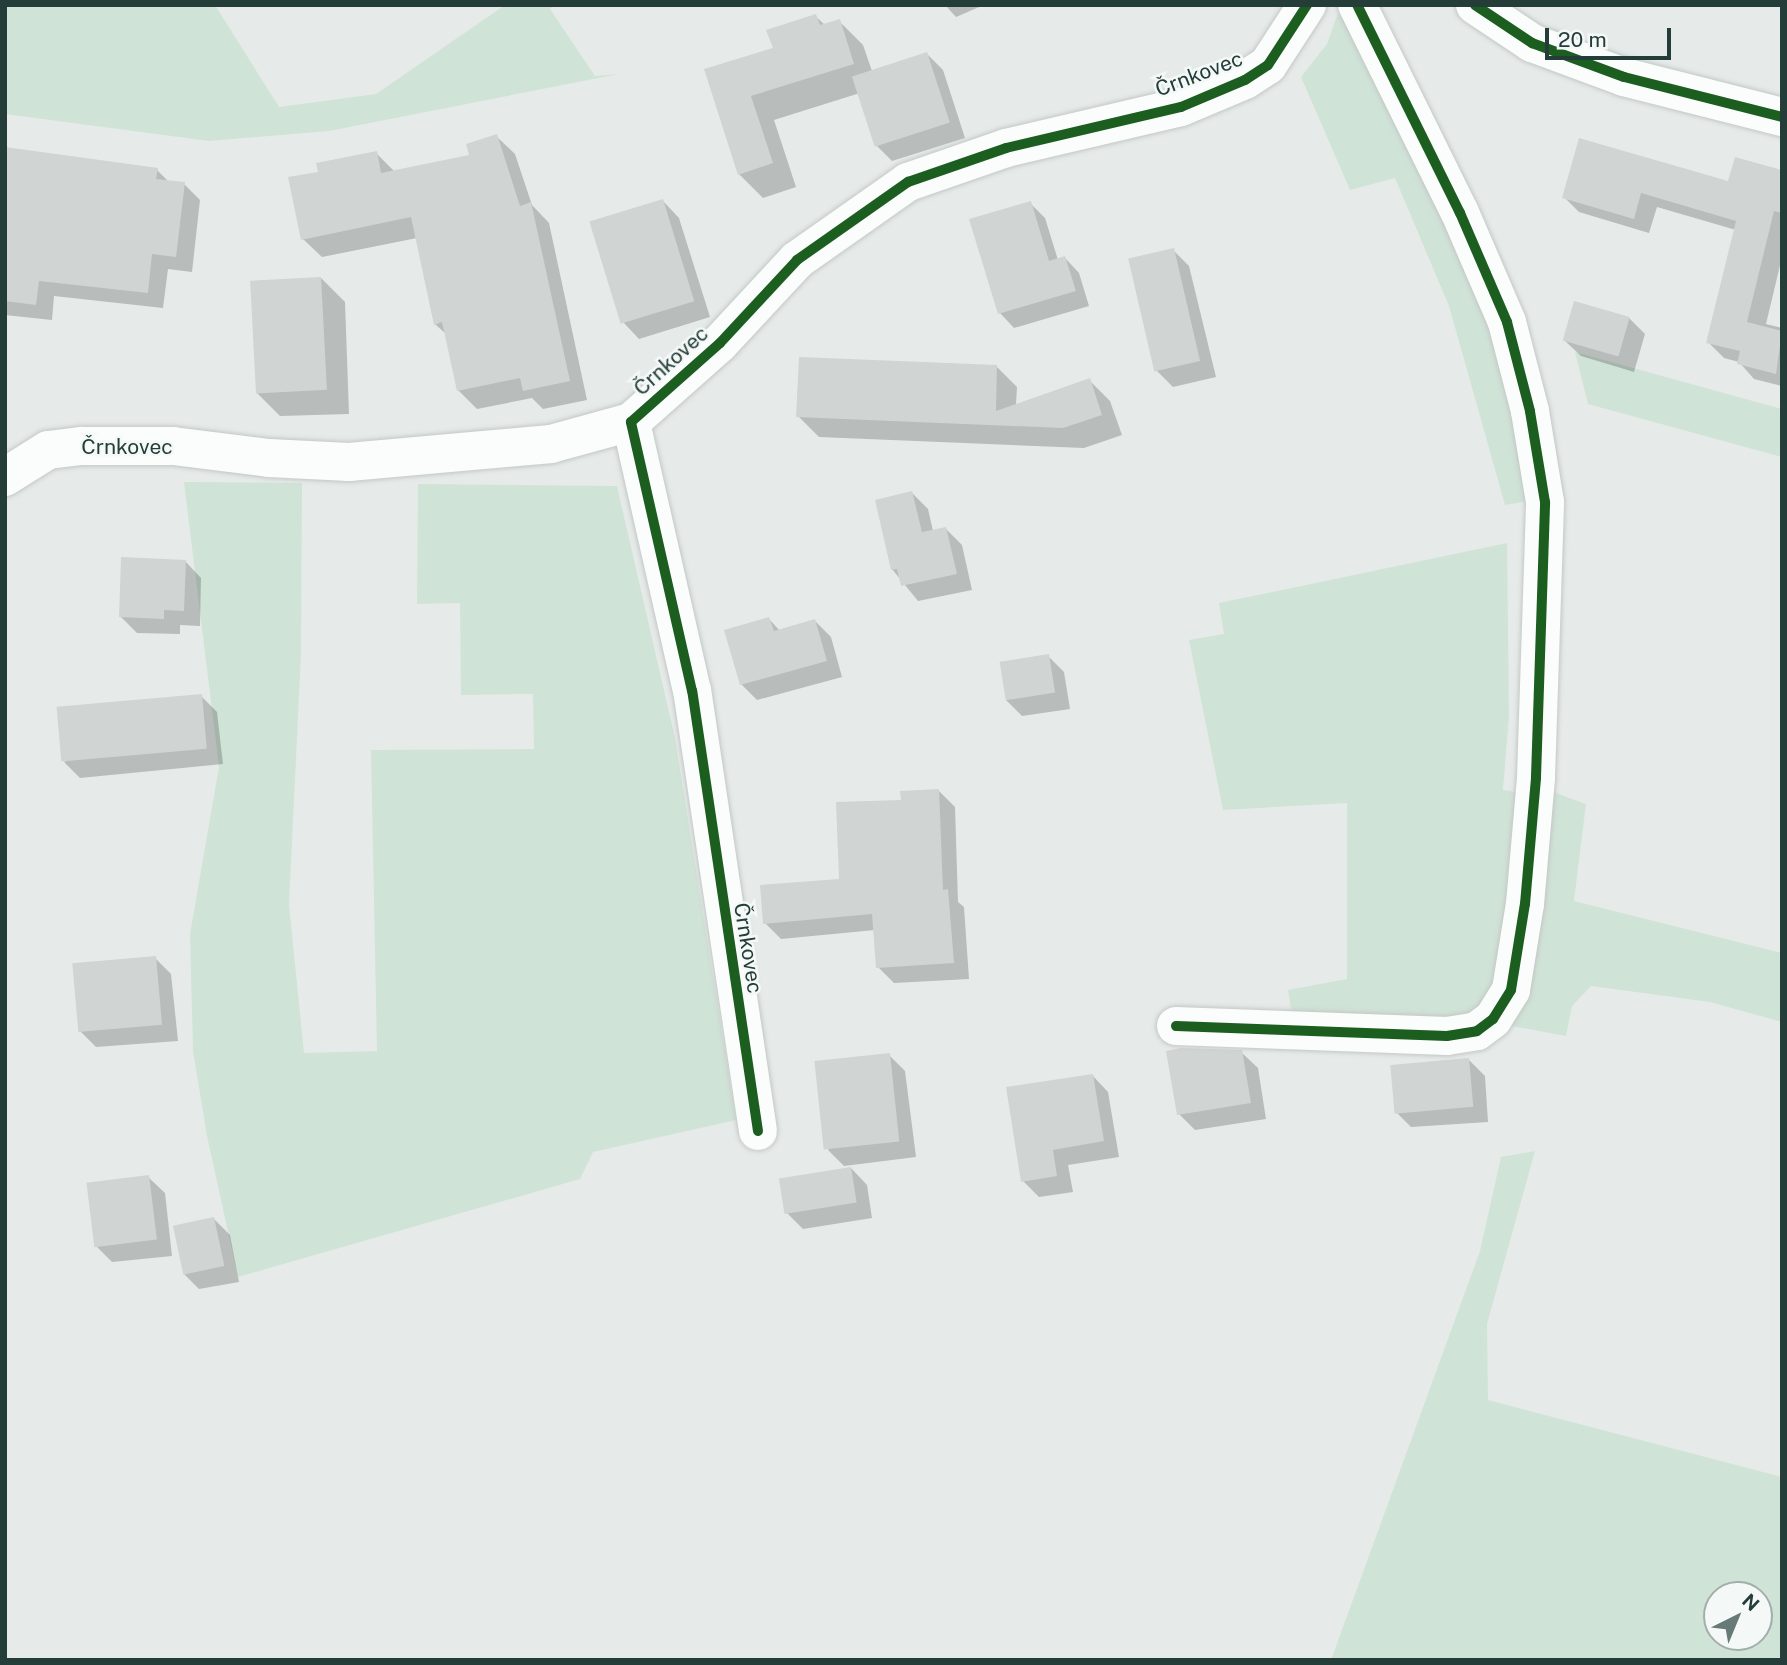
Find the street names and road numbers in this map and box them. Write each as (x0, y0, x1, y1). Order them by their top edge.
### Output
street label: Črnkovec (1152, 46, 1246, 102)
street label: Črnkovec (629, 321, 713, 401)
street label: Črnkovec (81, 434, 173, 460)
street label: Črnkovec (728, 901, 768, 995)

